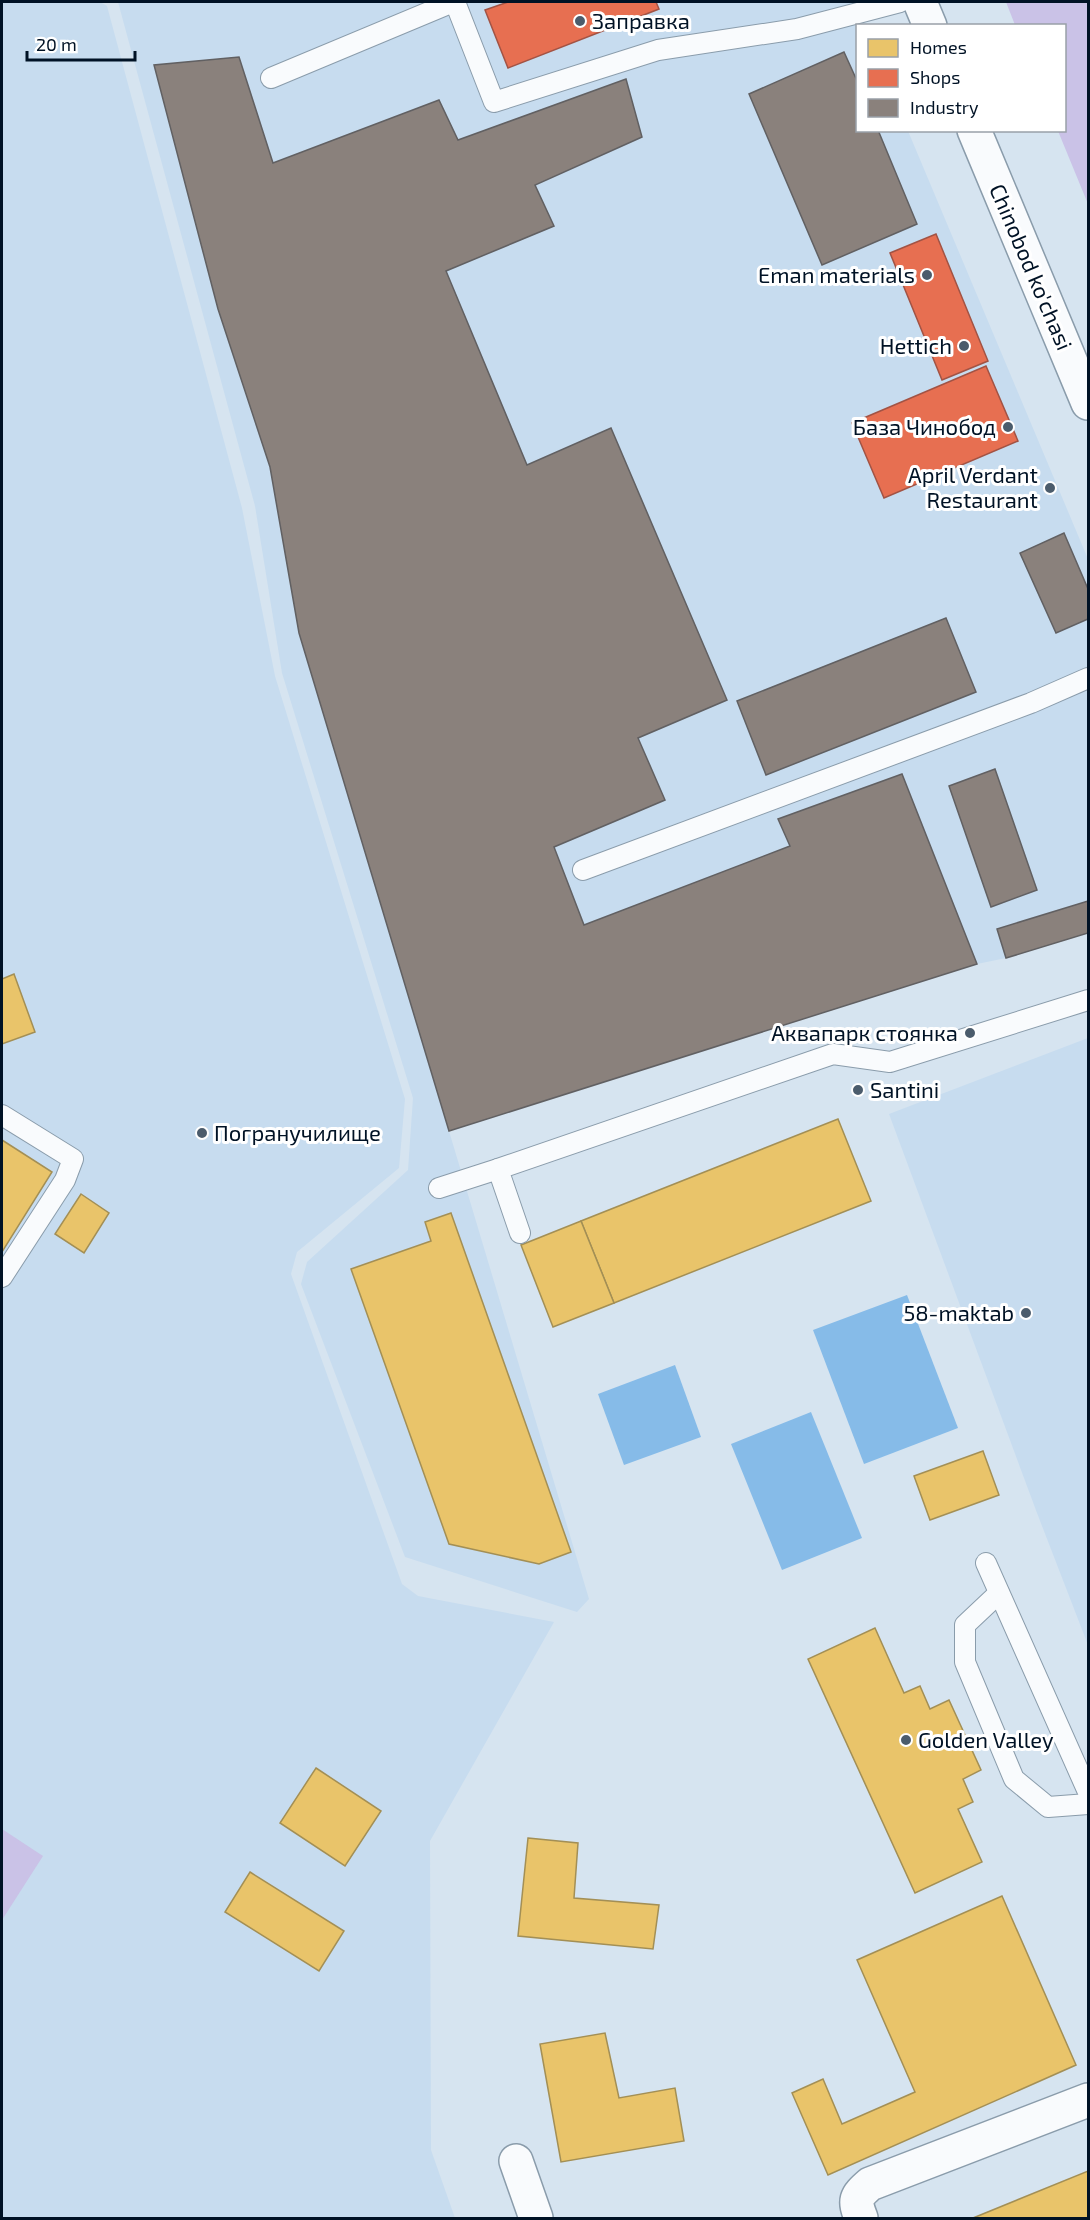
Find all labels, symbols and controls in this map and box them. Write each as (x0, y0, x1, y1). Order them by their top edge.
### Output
place label: Заправка (592, 7, 690, 33)
marker: Заправка (573, 14, 587, 28)
scale bar (27, 24, 135, 62)
legend (856, 24, 1066, 132)
text: 20 m (36, 33, 77, 55)
text: Homes (910, 36, 967, 58)
text: Shops (910, 66, 960, 88)
text: Industry (910, 96, 979, 118)
street label: Chinobod ko'chasi (985, 180, 1079, 354)
place label: Eman materials (758, 261, 915, 287)
marker: Eman materials (920, 268, 934, 282)
place label: Hettich (880, 332, 952, 358)
marker: Hettich (957, 339, 971, 353)
place label: База Чинобод (853, 413, 996, 439)
marker: База Чинобод (1001, 420, 1015, 434)
place label: April Verdant Restaurant (908, 461, 1038, 512)
marker: April Verdant Restaurant (1043, 481, 1057, 495)
place label: Аквапарк стоянка (771, 1019, 958, 1045)
marker: Аквапарк стоянка (963, 1026, 977, 1040)
place label: Santini (870, 1076, 939, 1102)
marker: Santini (851, 1083, 865, 1097)
place label: Погранучилище (214, 1119, 381, 1146)
marker: Погранучилище (195, 1126, 209, 1140)
place label: 58-maktab (903, 1299, 1014, 1325)
marker: 58-maktab (1019, 1306, 1033, 1320)
place label: Golden Valley (918, 1726, 1054, 1752)
marker: Golden Valley (899, 1733, 913, 1747)

